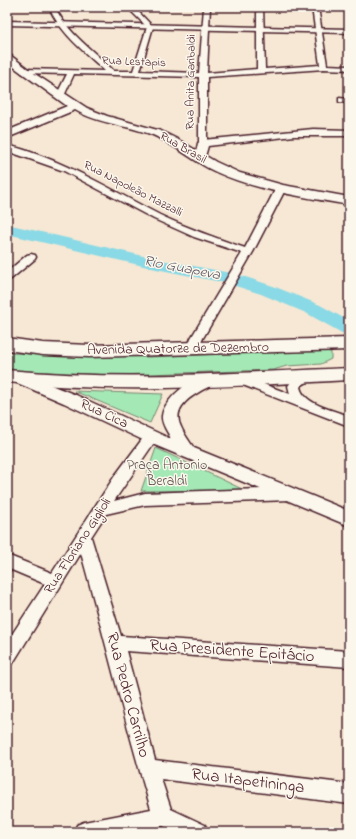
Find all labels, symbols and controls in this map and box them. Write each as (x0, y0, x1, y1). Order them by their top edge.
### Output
street label: Rua Anita Garibaldi (181, 34, 201, 130)
street label: Rua Lestapis (102, 52, 166, 72)
street label: Rua Brasil (156, 127, 210, 169)
street label: Rua Napoleão Mazzalli (80, 156, 186, 222)
water label: Rio Guapeva (142, 250, 223, 286)
street label: Avenida Quatorze de Dezembro (87, 337, 269, 361)
street label: Rua Cica (77, 394, 131, 434)
park label: Praça Antonio Beraldi (127, 455, 207, 492)
street label: Rua Floriano Giglioli (39, 494, 118, 599)
street label: Rua Pedro Carrilho (99, 630, 157, 761)
street label: Rua Presidente Epitácio (149, 633, 316, 669)
street label: Rua Itapetininga (190, 762, 306, 802)

